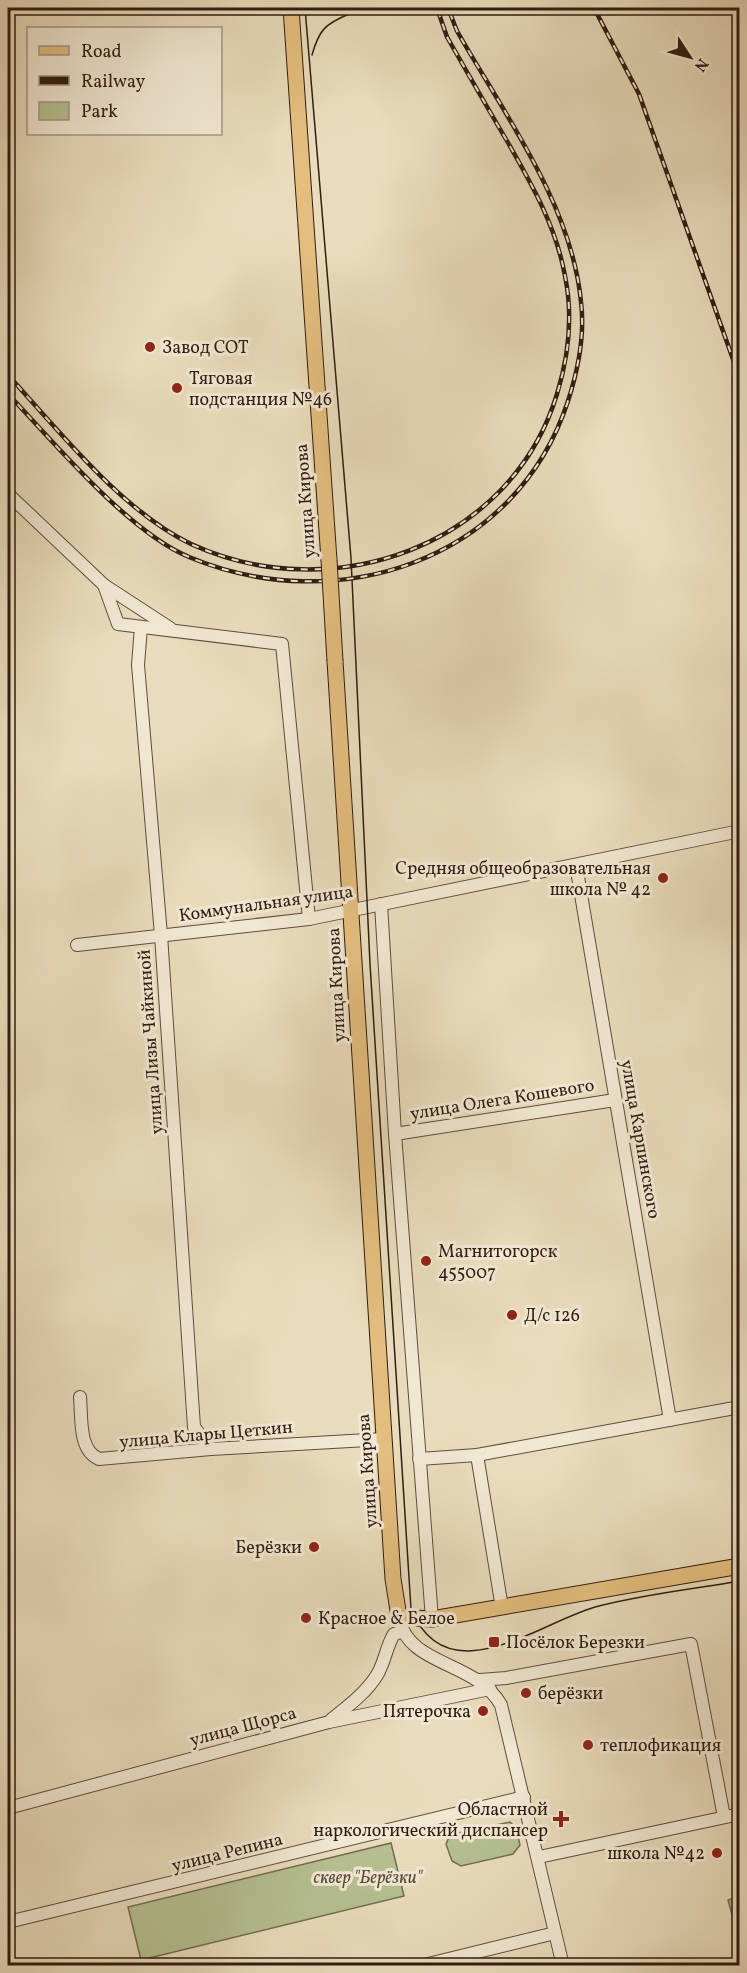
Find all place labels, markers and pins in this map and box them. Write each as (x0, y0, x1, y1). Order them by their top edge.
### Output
place label: Завод СОТ (162, 336, 249, 361)
marker: Завод СОТ (143, 340, 157, 354)
place label: Тяговая подстанция №46 (189, 367, 332, 413)
marker: Тяговая подстанция №46 (170, 381, 184, 395)
place label: Средняя общеобразовательная школа № 42 (395, 857, 651, 903)
marker: Средняя общеобразовательная школа № 42 (656, 871, 670, 885)
place label: Магнитогорск 455007 (438, 1240, 558, 1286)
marker: Магнитогорск 455007 (419, 1254, 433, 1268)
place label: Д/с 126 (524, 1304, 580, 1329)
marker: Д/с 126 (505, 1308, 519, 1322)
place label: Берёзки (235, 1536, 302, 1561)
marker: Берёзки (307, 1540, 321, 1554)
place label: Красное & Белое (318, 1607, 455, 1632)
marker: Красное & Белое (299, 1611, 313, 1625)
place label: Посёлок Березки (506, 1631, 645, 1656)
marker: Посёлок Березки (487, 1635, 501, 1649)
place label: берёзки (538, 1682, 603, 1707)
marker: берёзки (519, 1686, 533, 1700)
place label: Пятерочка (383, 1700, 471, 1725)
marker: Пятерочка (476, 1704, 490, 1718)
place label: теплофикация (600, 1734, 721, 1759)
marker: теплофикация (581, 1738, 595, 1752)
place label: Областной наркологический диспансер (313, 1798, 548, 1844)
marker: Областной наркологический диспансер (552, 1810, 570, 1828)
place label: школа №42 (607, 1842, 705, 1867)
marker: школа №42 (710, 1846, 724, 1860)

